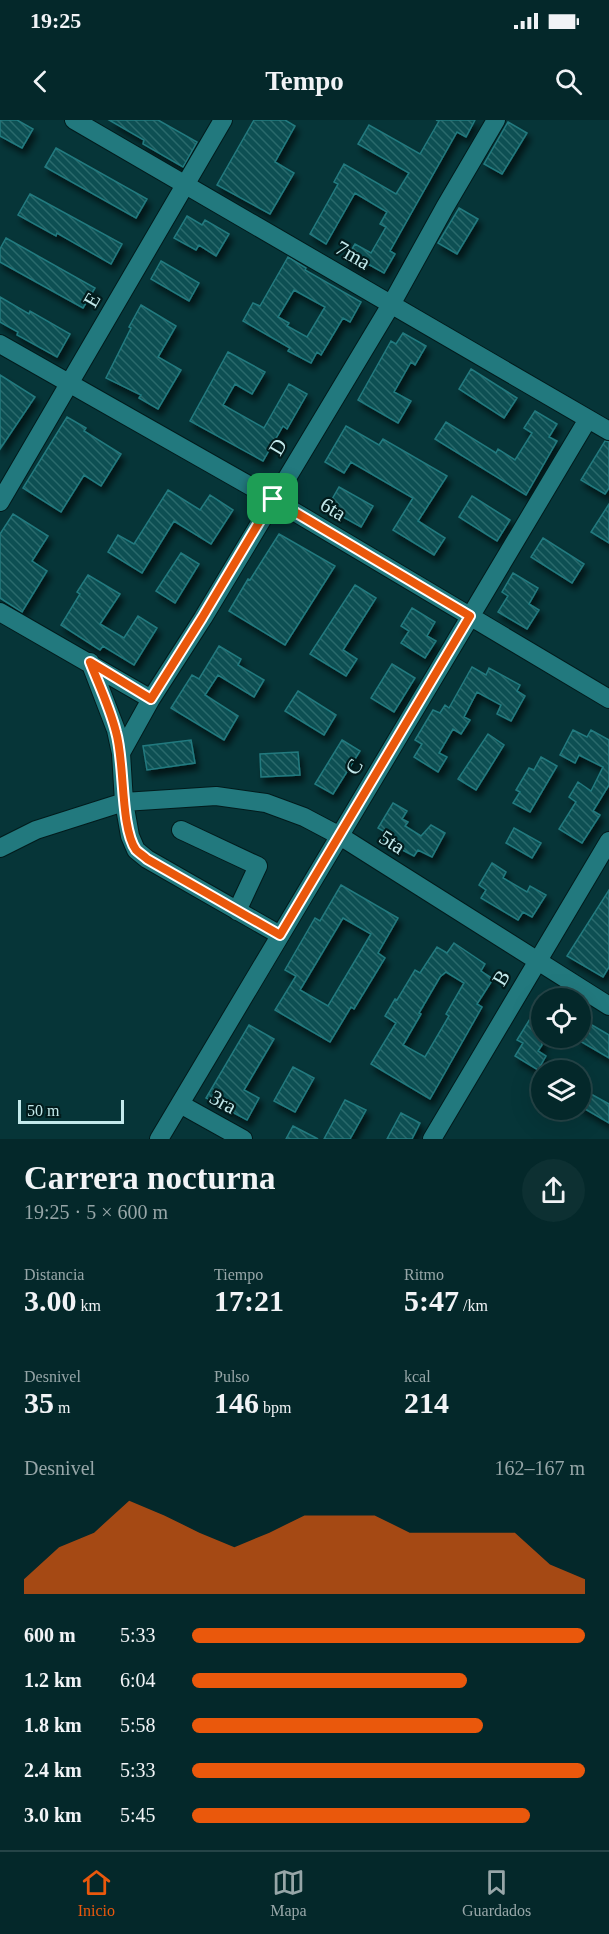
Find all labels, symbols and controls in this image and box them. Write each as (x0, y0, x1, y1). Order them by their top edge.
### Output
text: 19:25 (30, 8, 81, 33)
icon: back (24, 65, 57, 98)
icon: search (552, 65, 585, 98)
text: Tempo (265, 66, 344, 96)
street label: 7ma (331, 236, 375, 275)
street label: E (78, 288, 106, 312)
street label: D (264, 434, 292, 460)
pin (247, 473, 298, 524)
icon: arrive (256, 482, 289, 515)
street label: 6ta (316, 492, 351, 526)
street label: C (340, 755, 368, 779)
street label: 5ta (375, 825, 410, 859)
street label: B (487, 966, 515, 990)
map controls (531, 988, 591, 1120)
button: locate (531, 988, 591, 1048)
button: layers (531, 1060, 591, 1120)
street label: 3ra (205, 1085, 241, 1119)
scale bar (18, 1097, 124, 1124)
text: 50 m (27, 1102, 59, 1119)
button: share (522, 1159, 585, 1222)
text: Carrera nocturna (24, 1160, 275, 1196)
text: 19:25 · 5 × 600 m (24, 1201, 168, 1223)
text: Distancia (24, 1266, 84, 1283)
text: Tiempo (214, 1266, 263, 1283)
text: Ritmo (404, 1266, 444, 1283)
text: 3.00 (24, 1284, 77, 1317)
text: 17:21 (214, 1284, 284, 1317)
text: 5:47 (404, 1284, 459, 1317)
text: km (77, 1297, 101, 1314)
text: /km (459, 1297, 488, 1314)
text: Desnivel (24, 1368, 81, 1385)
text: Pulso (214, 1368, 250, 1385)
text: kcal (404, 1368, 431, 1385)
text: 35 (24, 1386, 54, 1419)
text: 146 (214, 1386, 259, 1419)
text: 214 (404, 1386, 449, 1419)
text: m (54, 1399, 70, 1416)
text: bpm (259, 1399, 291, 1416)
text: Desnivel (24, 1457, 95, 1479)
text: 162–167 m (494, 1457, 585, 1479)
text: 600 m (24, 1624, 76, 1646)
text: 5:33 (120, 1624, 156, 1646)
text: 1.2 km (24, 1669, 82, 1691)
text: 6:04 (120, 1669, 156, 1691)
text: 1.8 km (24, 1714, 82, 1736)
text: 5:58 (120, 1714, 156, 1736)
text: 2.4 km (24, 1759, 82, 1781)
text: 5:33 (120, 1759, 156, 1781)
text: 3.0 km (24, 1804, 82, 1826)
text: 5:45 (120, 1804, 156, 1826)
tab: Inicio (78, 1866, 115, 1920)
tab: Mapa (270, 1866, 307, 1920)
tab: Guardados (462, 1866, 531, 1920)

